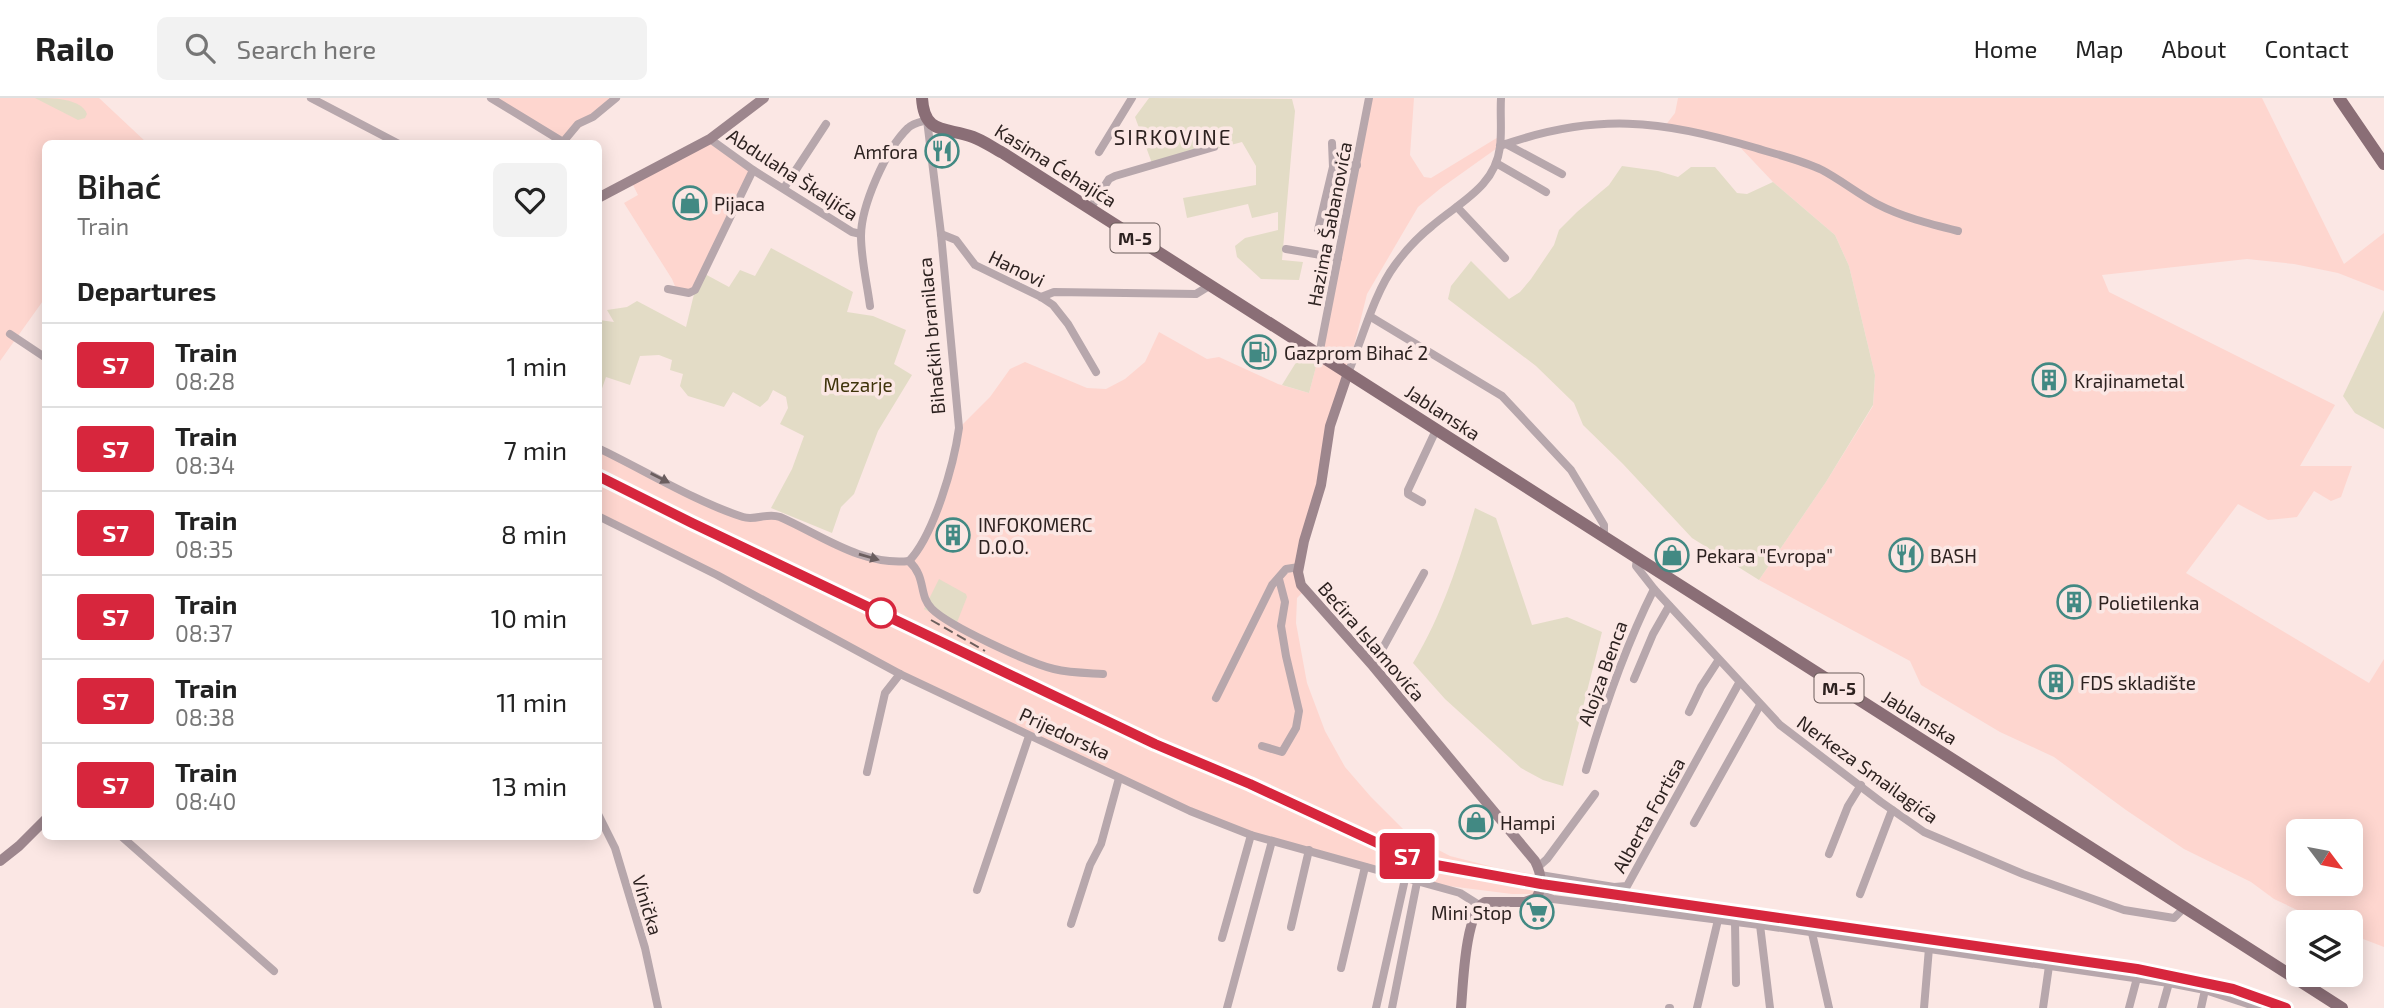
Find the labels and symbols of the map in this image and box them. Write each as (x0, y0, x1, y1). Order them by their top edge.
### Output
street label: Kasima Ćehajića (991, 118, 1121, 212)
street label: Abdulaha Škaljića (723, 123, 863, 225)
district label: SIRKOVINE (1114, 124, 1232, 149)
restaurant icon: Amfora (923, 132, 961, 170)
place label: Amfora (854, 140, 918, 163)
street label: Hazima Šabanovića (1302, 140, 1356, 308)
shop icon: Pijaca (671, 184, 709, 222)
place label: Pijaca (714, 192, 765, 215)
road number: M-5 (1110, 223, 1160, 252)
street label: Hanovi (985, 245, 1049, 291)
street label: Bihaćkih branilaca (913, 257, 949, 415)
fuel station icon: Gazprom Bihać 2 (1240, 333, 1278, 371)
place label: Gazprom Bihać 2 (1284, 341, 1428, 364)
building icon: Krajinametal (2030, 361, 2068, 399)
place label: Krajinametal (2074, 369, 2185, 392)
park label: Mezarje (823, 373, 893, 396)
street label: Jablanska (1401, 379, 1485, 445)
one-way arrow (650, 472, 670, 484)
place label: INFOKOMERC D.O.O. (978, 513, 1093, 558)
building icon: INFOKOMERC D.O.O. (934, 516, 972, 554)
shop icon: Pekara "Evropa" (1653, 536, 1691, 574)
restaurant icon: BASH (1887, 536, 1925, 574)
place label: Pekara "Evropa" (1696, 544, 1833, 567)
place label: BASH (1930, 544, 1977, 567)
one-way arrow (859, 552, 880, 562)
street label: Bećira Islamovića (1314, 577, 1430, 705)
building icon: Polietilenka (2055, 583, 2093, 621)
place label: Polietilenka (2098, 591, 2199, 614)
unlabelled marker (866, 598, 896, 628)
street label: Alojza Benca (1572, 617, 1632, 729)
building icon: FDS skladište (2037, 663, 2075, 701)
place label: FDS skladište (2080, 671, 2196, 694)
road number: M-5 (1814, 674, 1864, 702)
street label: Jablanska (1878, 685, 1962, 749)
street label: Prijedorska (1016, 702, 1114, 764)
street label: Nerkeza Smailagića (1793, 710, 1943, 828)
street label: Alberta Fortisa (1607, 753, 1689, 877)
shop icon: Hampi (1457, 803, 1495, 841)
place label: Hampi (1500, 811, 1556, 834)
north arrow (2286, 819, 2362, 896)
line badge: S7 (1376, 833, 1438, 879)
street label: Vinička (628, 872, 668, 938)
supermarket icon: Mini Stop (1518, 893, 1556, 931)
place label: Mini Stop (1431, 901, 1512, 924)

